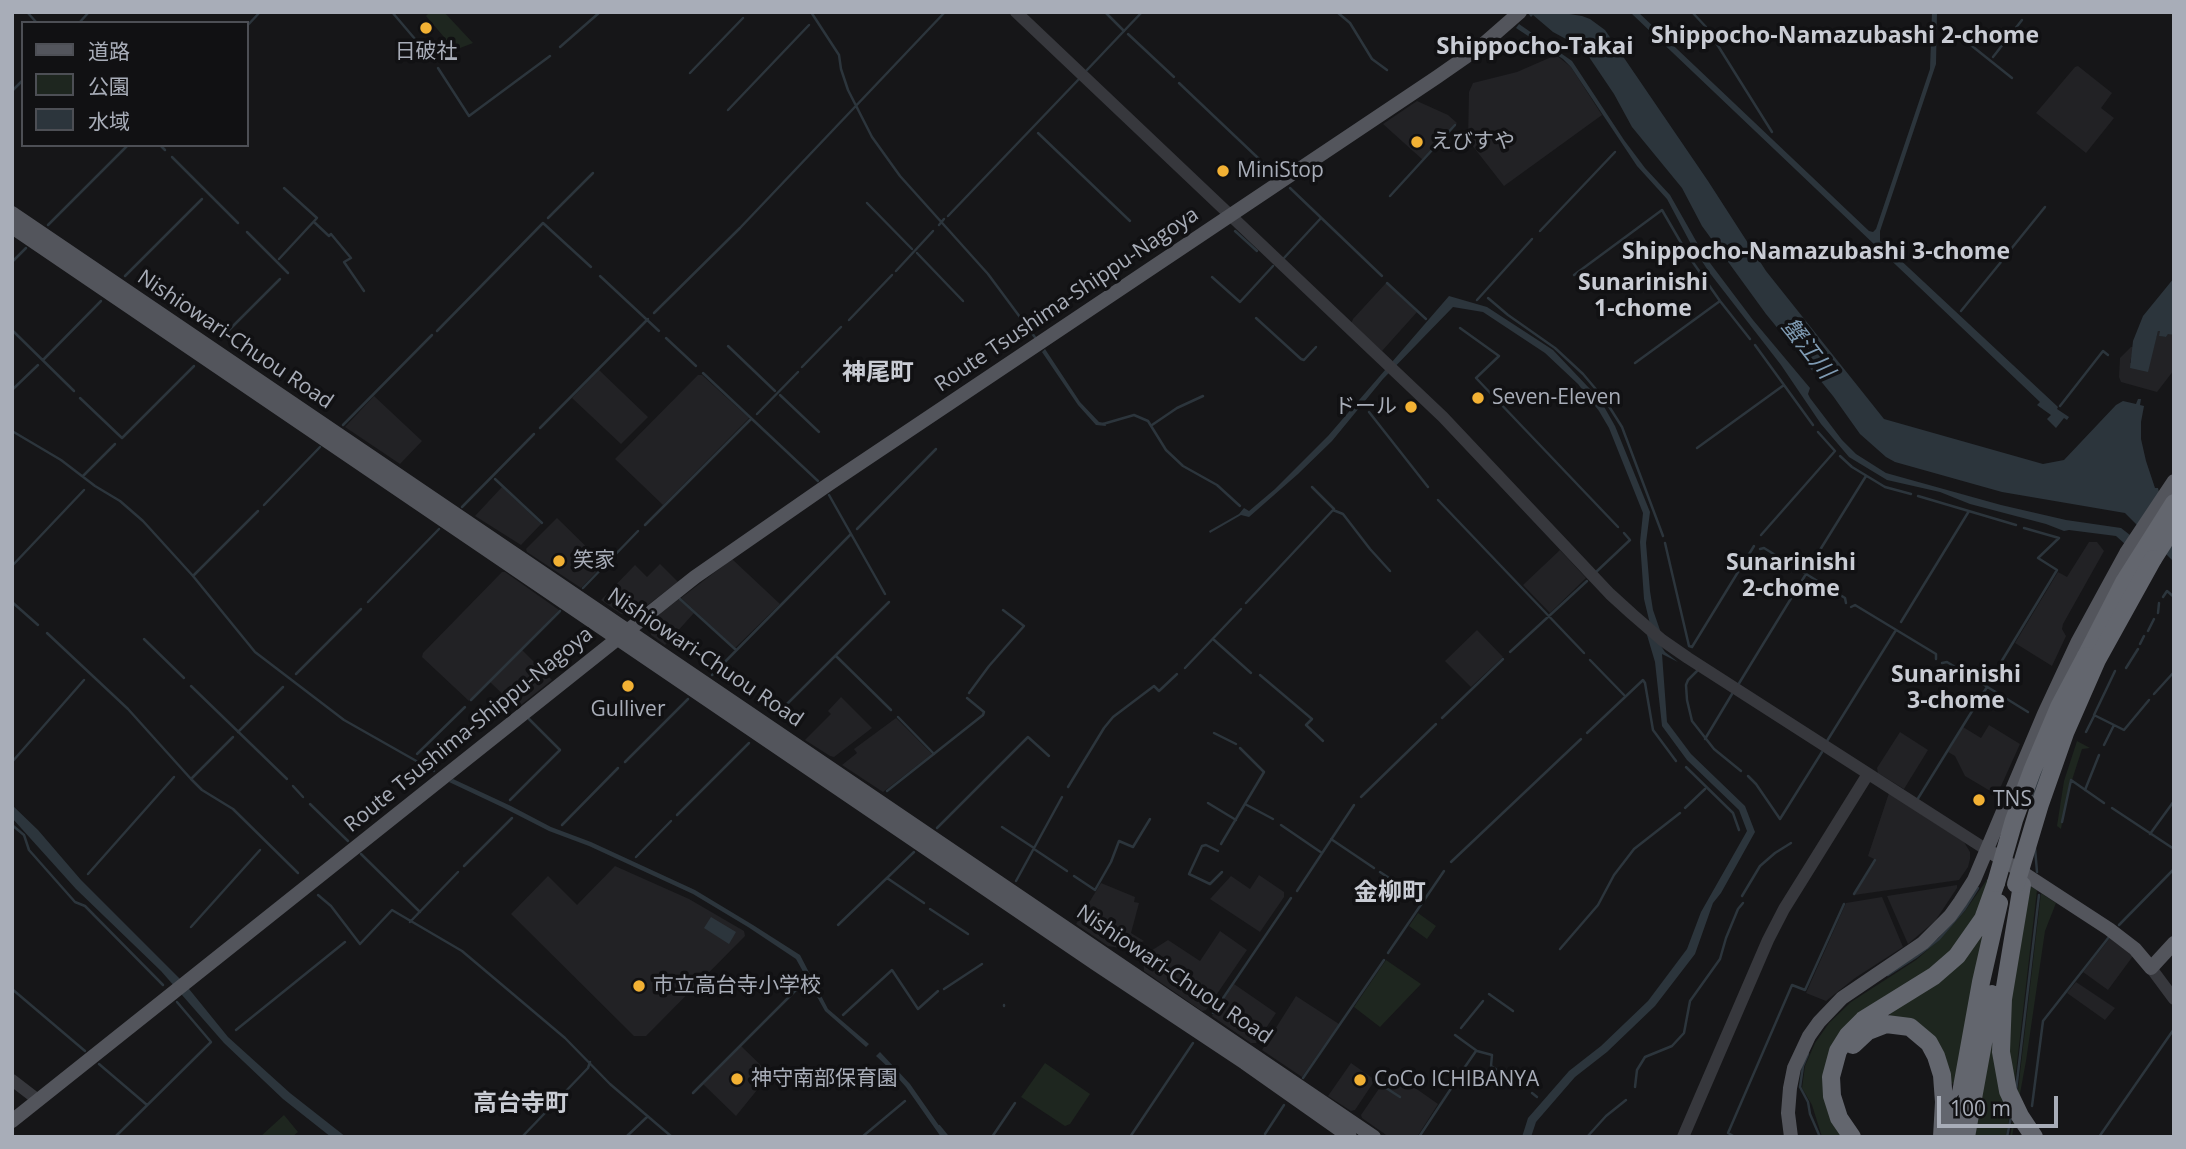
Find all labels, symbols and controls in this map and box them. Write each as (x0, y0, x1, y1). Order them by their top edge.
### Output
marker: 日破社 (418, 20, 434, 36)
legend (21, 21, 248, 147)
district label: Shippocho-Namazubashi 2-chome (1651, 22, 2039, 50)
district label: Shippocho-Takai (1436, 33, 1634, 61)
text: 道路 (88, 37, 130, 65)
place label: 日破社 (395, 39, 457, 65)
text: 公園 (88, 72, 130, 100)
text: 水域 (88, 107, 130, 135)
place label: えびすや (1431, 129, 1515, 155)
marker: えびすや (1409, 134, 1425, 150)
place label: MiniStop (1237, 158, 1324, 184)
marker: MiniStop (1215, 163, 1231, 179)
street label: Route Tsushima-Shippu-Nagoya (930, 202, 1204, 398)
district label: Shippocho-Namazubashi 3-chome (1622, 238, 2010, 266)
street label: Nishiowari-Chuou Road (132, 265, 338, 415)
district label: Sunarinishi 1-chome (1578, 269, 1708, 323)
water label: 蟹江川 (1775, 313, 1839, 385)
district label: 神尾町 (842, 359, 914, 387)
place label: Seven-Eleven (1492, 385, 1621, 411)
marker: Seven-Eleven (1470, 390, 1486, 406)
place label: ドール (1334, 394, 1397, 420)
marker: ドール (1403, 399, 1419, 415)
place label: 笑家 (573, 548, 615, 574)
district label: Sunarinishi 2-chome (1726, 549, 1856, 603)
marker: 笑家 (551, 553, 567, 569)
street label: Nishiowari-Chuou Road (602, 583, 808, 733)
street label: Route Tsushima-Shippu-Nagoya (340, 622, 598, 838)
district label: Sunarinishi 3-chome (1891, 661, 2021, 715)
marker: Gulliver (620, 678, 636, 694)
place label: Gulliver (591, 697, 665, 723)
place label: TNS (1993, 787, 2032, 813)
marker: TNS (1971, 792, 1987, 808)
district label: 金柳町 (1354, 879, 1426, 907)
street label: Nishiowari-Chuou Road (1071, 900, 1277, 1050)
place label: 市立高台寺小学校 (653, 973, 821, 999)
marker: 市立高台寺小学校 (631, 978, 647, 994)
place label: 神守南部保育園 (751, 1066, 898, 1092)
place label: CoCo ICHIBANYA (1374, 1067, 1539, 1093)
marker: 神守南部保育園 (729, 1071, 745, 1087)
marker: CoCo ICHIBANYA (1352, 1072, 1368, 1088)
scale bar (1941, 1082, 2062, 1126)
district label: 高台寺町 (473, 1090, 569, 1118)
text: 100 m (1950, 1094, 2011, 1122)

